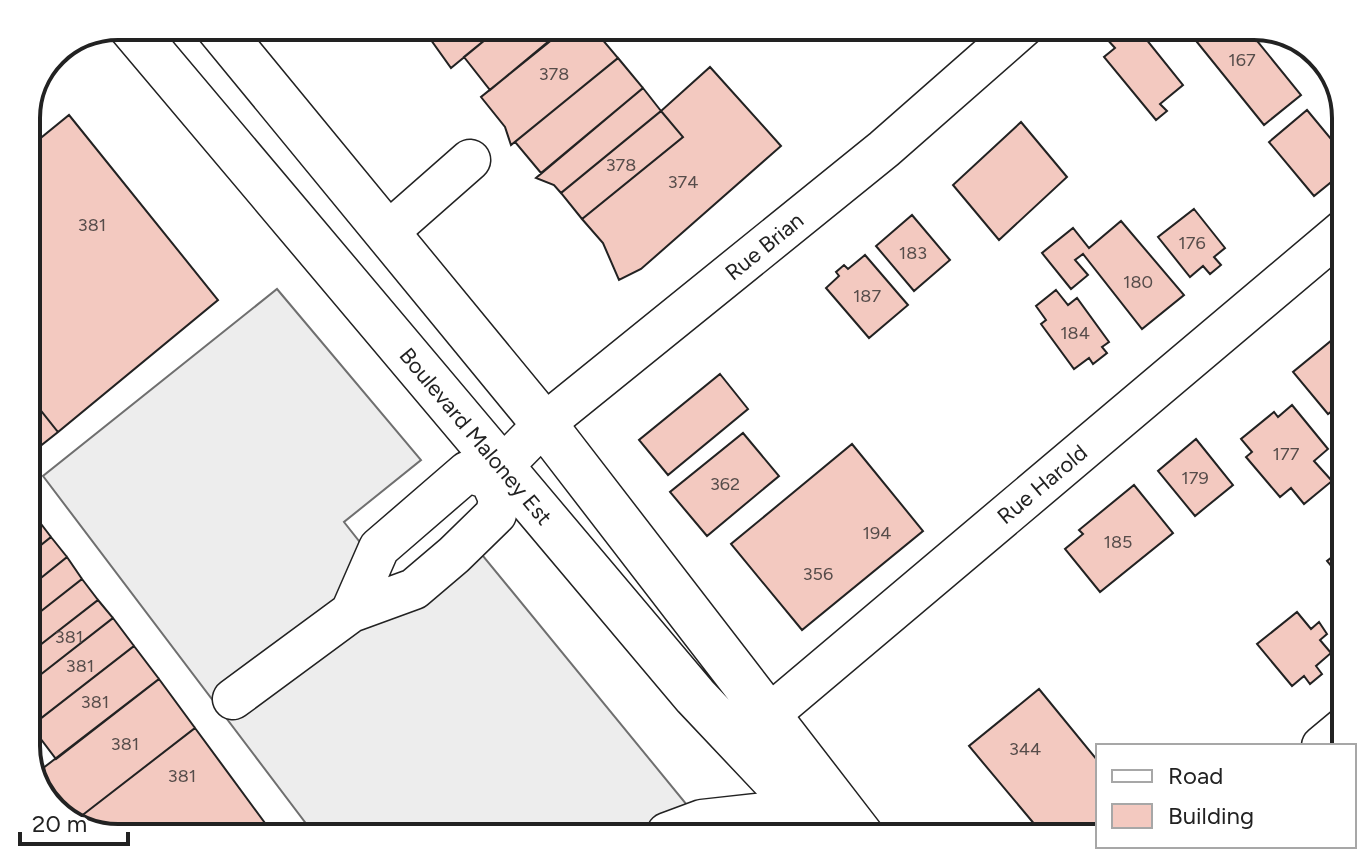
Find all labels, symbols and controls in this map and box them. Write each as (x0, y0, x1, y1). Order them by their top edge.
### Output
house number: 167 (1228, 49, 1256, 71)
house number: 378 (539, 63, 569, 85)
house number: 378 (606, 154, 636, 176)
house number: 374 (668, 171, 698, 193)
street label: Rue Brian (720, 207, 809, 286)
house number: 381 (78, 214, 106, 236)
house number: 176 (1178, 232, 1206, 254)
house number: 183 (899, 242, 927, 264)
house number: 180 (1123, 271, 1153, 293)
house number: 187 (853, 285, 881, 307)
house number: 184 (1060, 322, 1090, 344)
street label: Boulevard Maloney Est (394, 342, 558, 531)
street label: Rue Harold (992, 439, 1093, 530)
house number: 177 (1273, 443, 1300, 465)
house number: 179 (1181, 467, 1209, 489)
house number: 362 (710, 473, 740, 495)
house number: 194 (863, 522, 891, 544)
house number: 185 (1104, 531, 1132, 553)
house number: 356 (803, 563, 833, 585)
house number: 381 (55, 626, 83, 648)
house number: 381 (66, 655, 94, 677)
house number: 381 (81, 691, 109, 713)
house number: 381 (111, 733, 139, 755)
house number: 344 (1009, 738, 1041, 760)
legend (1096, 744, 1356, 848)
text: Road (1168, 761, 1223, 790)
house number: 381 (168, 765, 196, 787)
scale bar (20, 796, 128, 846)
text: Building (1168, 801, 1254, 830)
text: 20 m (32, 809, 87, 838)

